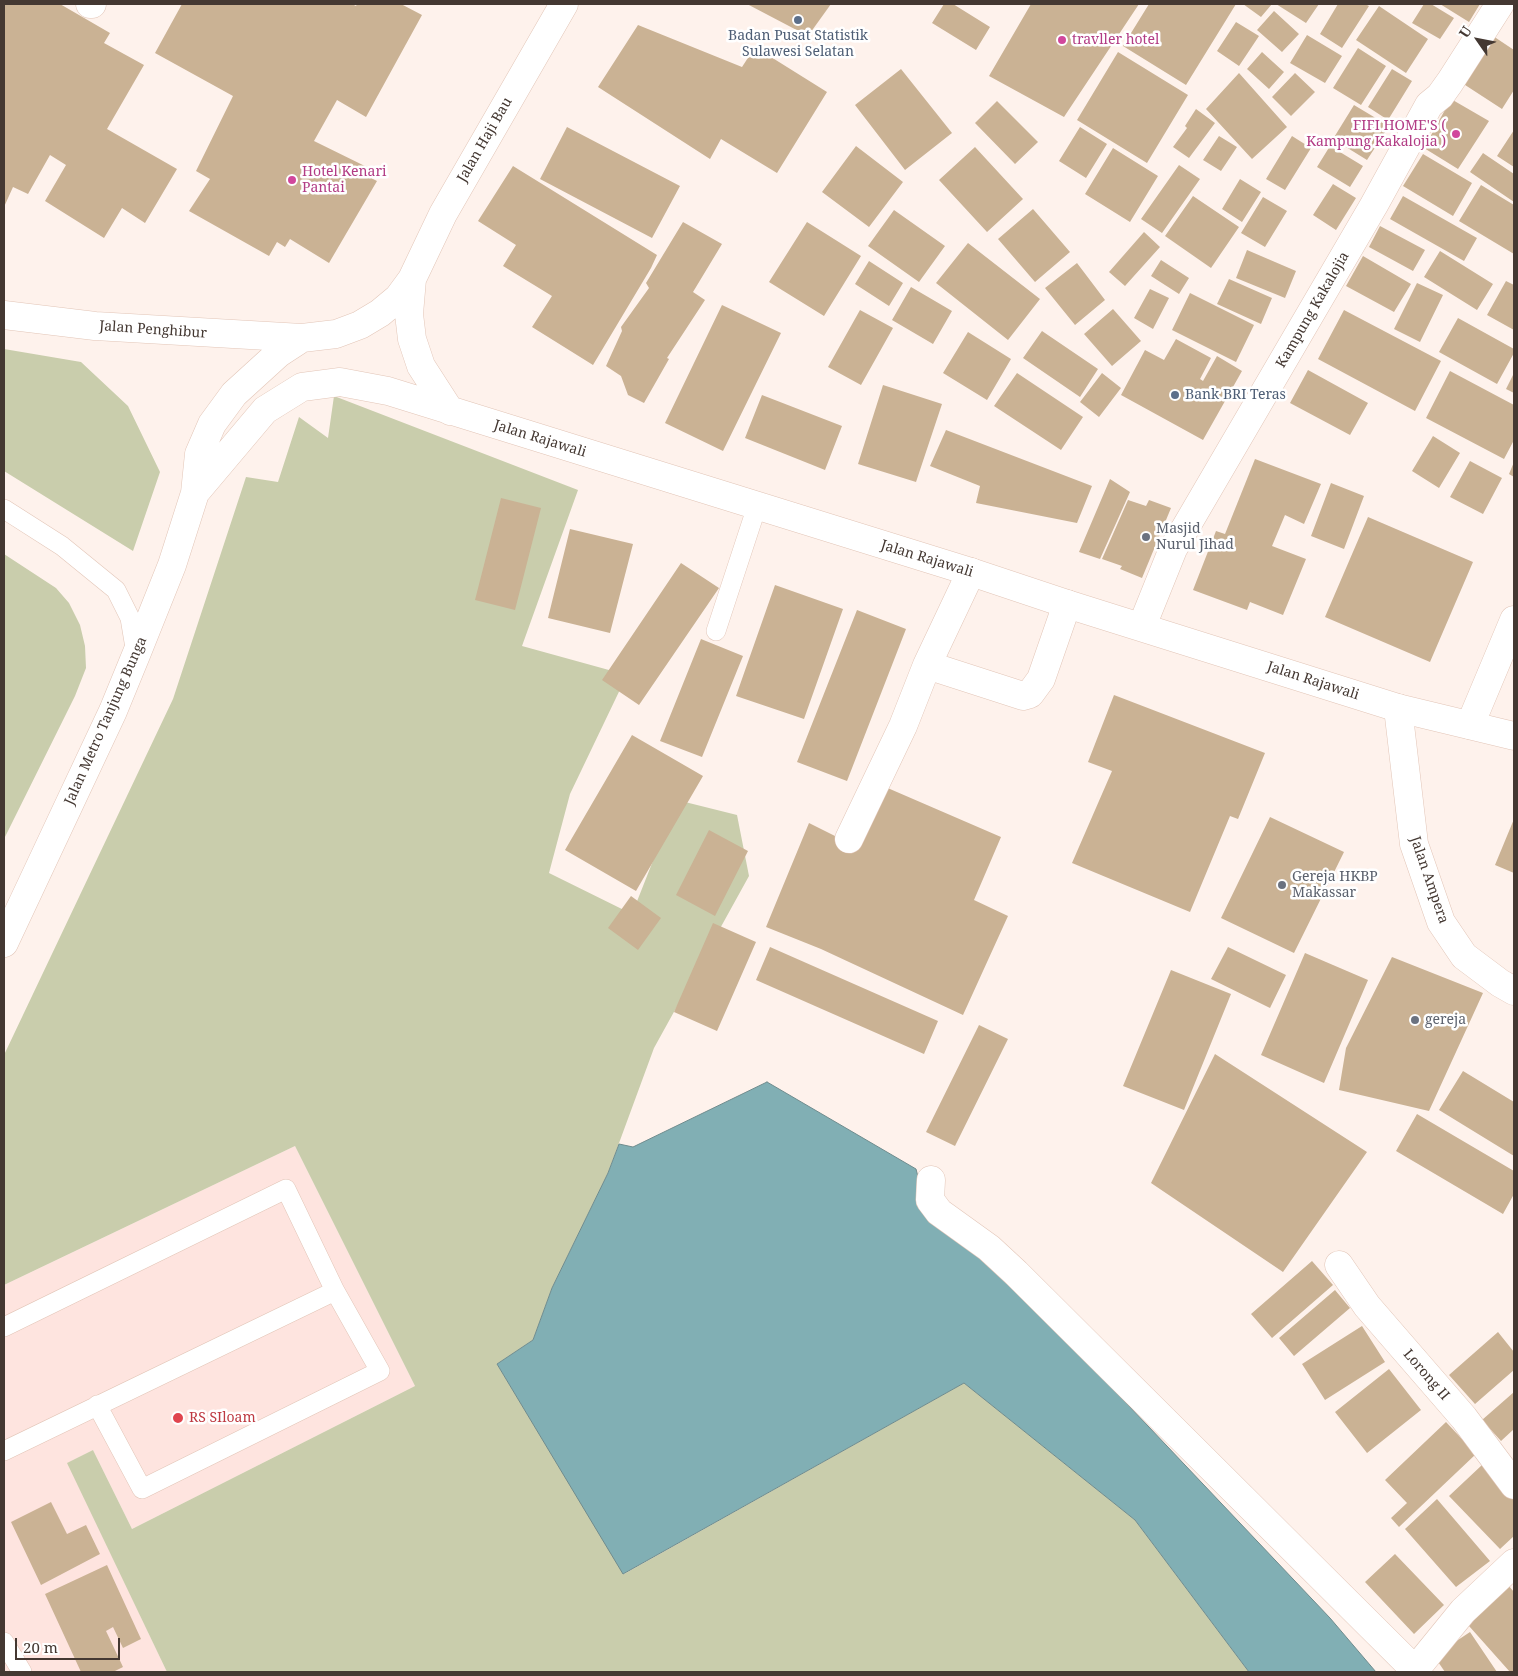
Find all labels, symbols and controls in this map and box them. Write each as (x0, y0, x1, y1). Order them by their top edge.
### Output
marker: Badan Pusat Statistik Sulawesi Selatan (792, 14, 804, 26)
north arrow (1453, 15, 1503, 65)
text: U (1454, 22, 1476, 41)
place label: Badan Pusat Statistik Sulawesi Selatan (728, 28, 868, 60)
place label: travller hotel (1072, 32, 1159, 48)
marker: travller hotel (1056, 34, 1068, 46)
street label: Jalan Haji Bau (454, 95, 516, 185)
place label: FIFI HOME'S ( Kampung Kakalojia ) (1306, 118, 1446, 150)
marker: FIFI HOME'S ( Kampung Kakalojia ) (1450, 128, 1462, 140)
place label: Hotel Kenari Pantai (302, 164, 387, 196)
marker: Hotel Kenari Pantai (286, 174, 298, 186)
street label: Kampung Kakalojia (1273, 249, 1353, 371)
street label: Jalan Penghibur (99, 318, 207, 342)
place label: Bank BRI Teras (1185, 387, 1286, 403)
marker: Bank BRI Teras (1169, 389, 1181, 401)
street label: Jalan Rajawali (492, 417, 588, 461)
place label: Masjid Nurul Jihad (1156, 521, 1234, 554)
marker: Masjid Nurul Jihad (1140, 531, 1152, 543)
street label: Jalan Rajawali (879, 537, 975, 581)
street label: Jalan Metro Tanjung Bunga (61, 634, 151, 808)
street label: Jalan Rajawali (1265, 658, 1361, 704)
street label: Jalan Ampera (1406, 834, 1452, 926)
place label: Gereja HKBP Makassar (1292, 869, 1378, 902)
marker: Gereja HKBP Makassar (1276, 879, 1288, 891)
place label: gereja (1425, 1012, 1466, 1028)
marker: gereja (1409, 1014, 1421, 1026)
street label: Lorong II (1399, 1346, 1453, 1404)
place label: RS SIloam (189, 1410, 256, 1426)
marker: RS SIloam (171, 1411, 185, 1425)
scale bar (18, 1628, 122, 1660)
text: 20 m (23, 1637, 58, 1657)

